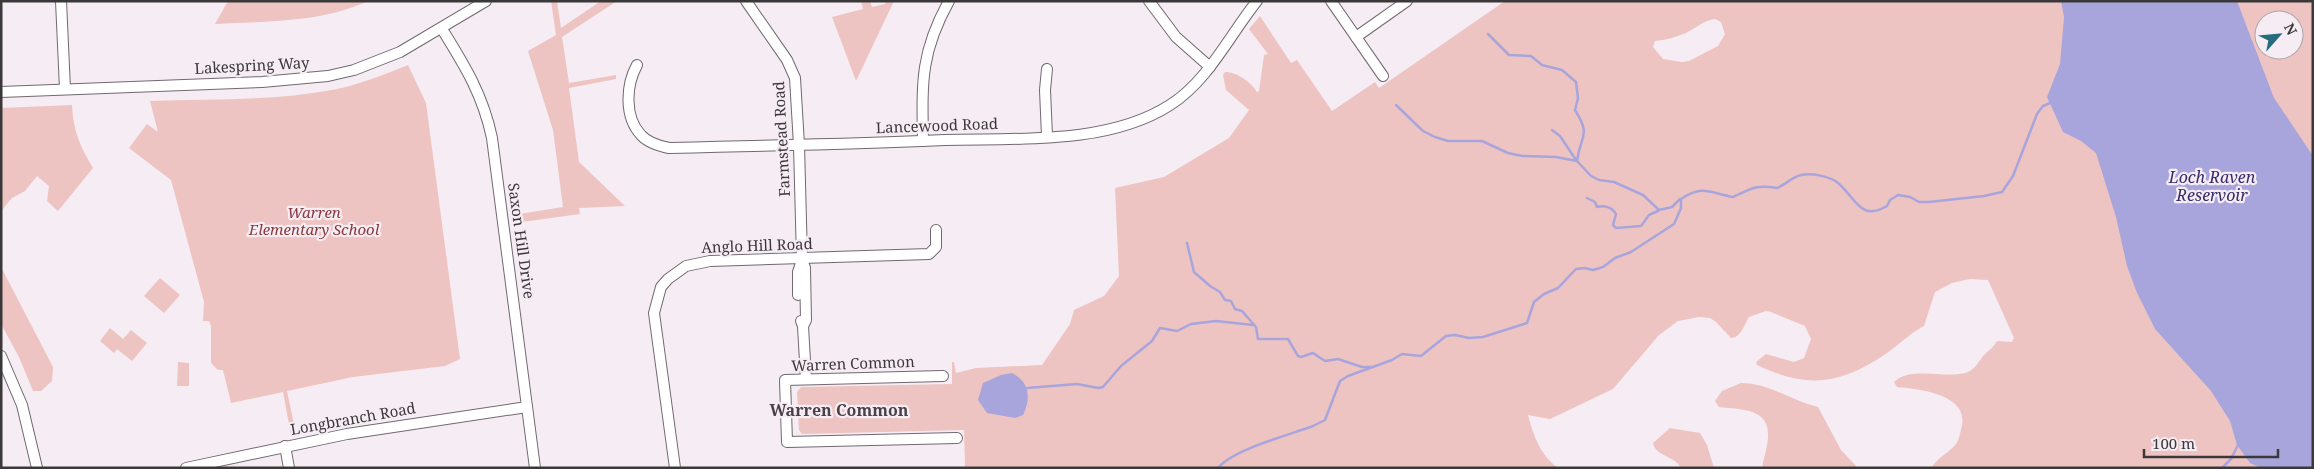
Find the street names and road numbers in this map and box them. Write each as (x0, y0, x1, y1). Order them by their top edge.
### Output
street label: Lakespring Way (194, 52, 310, 78)
street label: Farmstead Road (768, 81, 794, 197)
street label: Lancewood Road (875, 113, 998, 137)
street label: Saxon Hill Drive (504, 182, 540, 300)
street label: Anglo Hill Road (701, 233, 813, 257)
street label: Warren Common (791, 351, 915, 375)
street label: Longbranch Road (289, 397, 417, 439)

